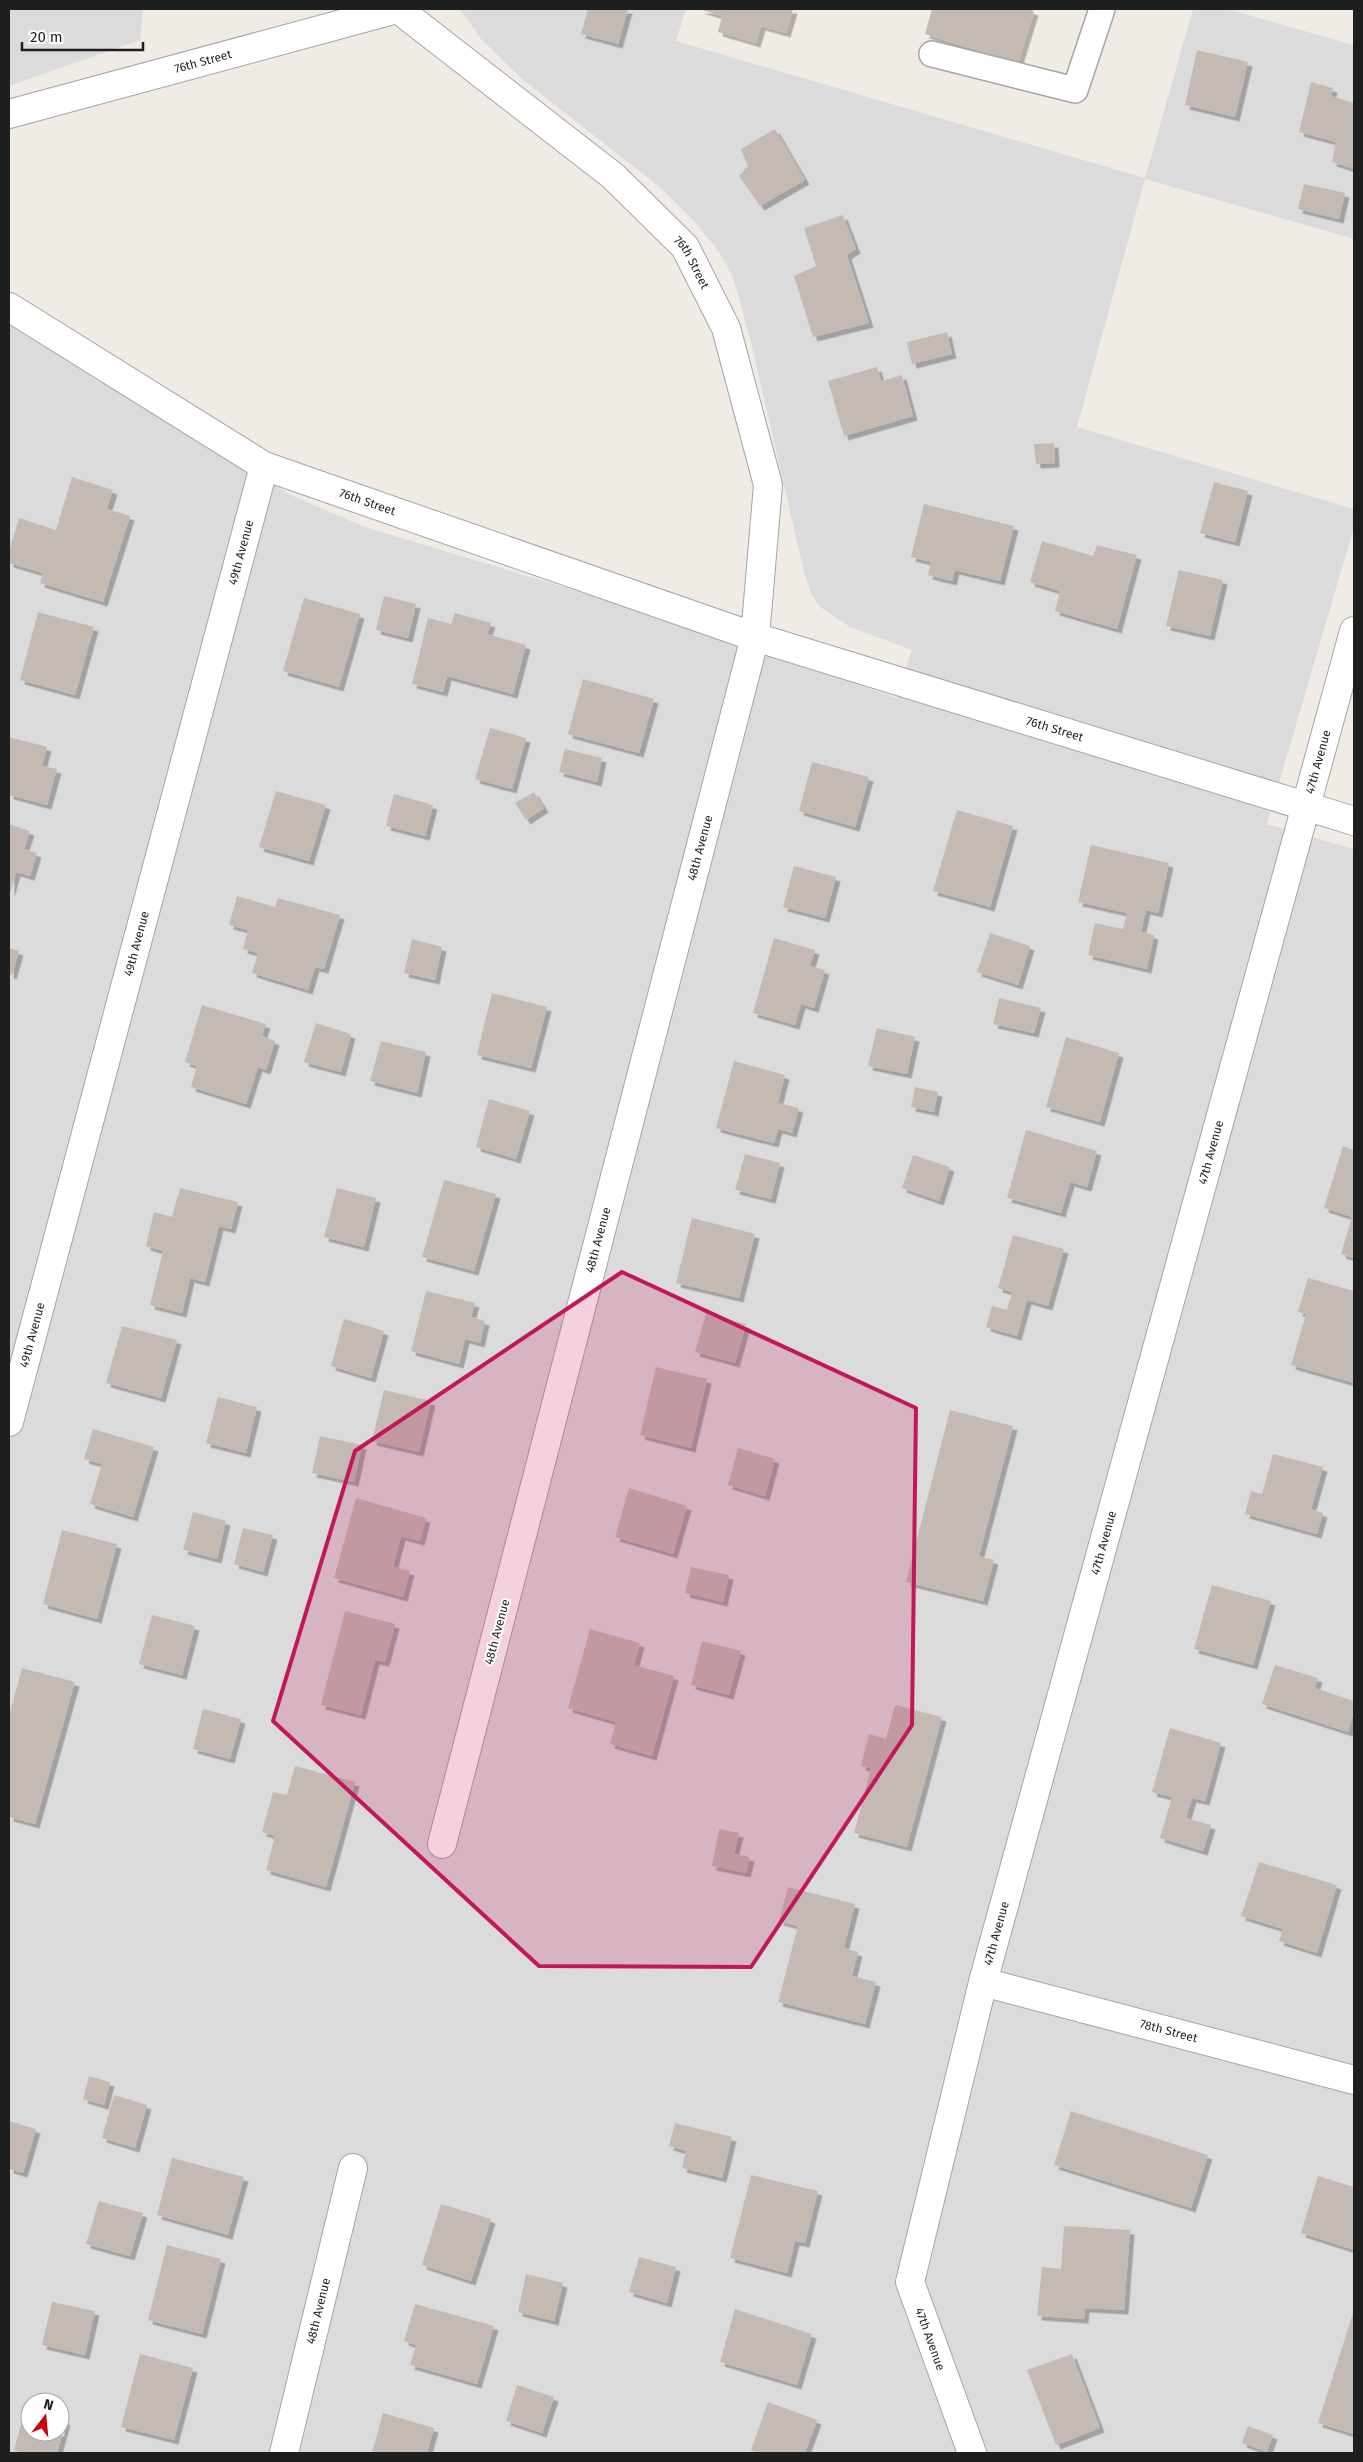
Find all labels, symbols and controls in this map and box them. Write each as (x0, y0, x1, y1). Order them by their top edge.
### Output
scale bar (22, 20, 144, 52)
text: 20 m (30, 28, 63, 46)
street label: 76th Street (173, 47, 234, 76)
street label: 76th Street (671, 233, 712, 292)
street label: 76th Street (337, 486, 398, 518)
street label: 49th Avenue (226, 518, 256, 587)
street label: 76th Street (1025, 714, 1085, 745)
street label: 47th Avenue (1303, 728, 1334, 795)
street label: 48th Avenue (685, 814, 715, 882)
street label: 49th Avenue (121, 910, 152, 978)
street label: 47th Avenue (1195, 1119, 1226, 1186)
street label: 48th Avenue (583, 1206, 613, 1274)
street label: 49th Avenue (17, 1301, 48, 1369)
street label: 47th Avenue (1088, 1509, 1119, 1577)
street label: 48th Avenue (482, 1598, 512, 1666)
street label: 47th Avenue (981, 1900, 1012, 1967)
street label: 78th Street (1138, 2017, 1200, 2045)
street label: 48th Avenue (304, 2277, 333, 2346)
street label: 47th Avenue (912, 2306, 948, 2372)
north arrow (20, 2392, 70, 2442)
text: N (42, 2396, 55, 2414)

